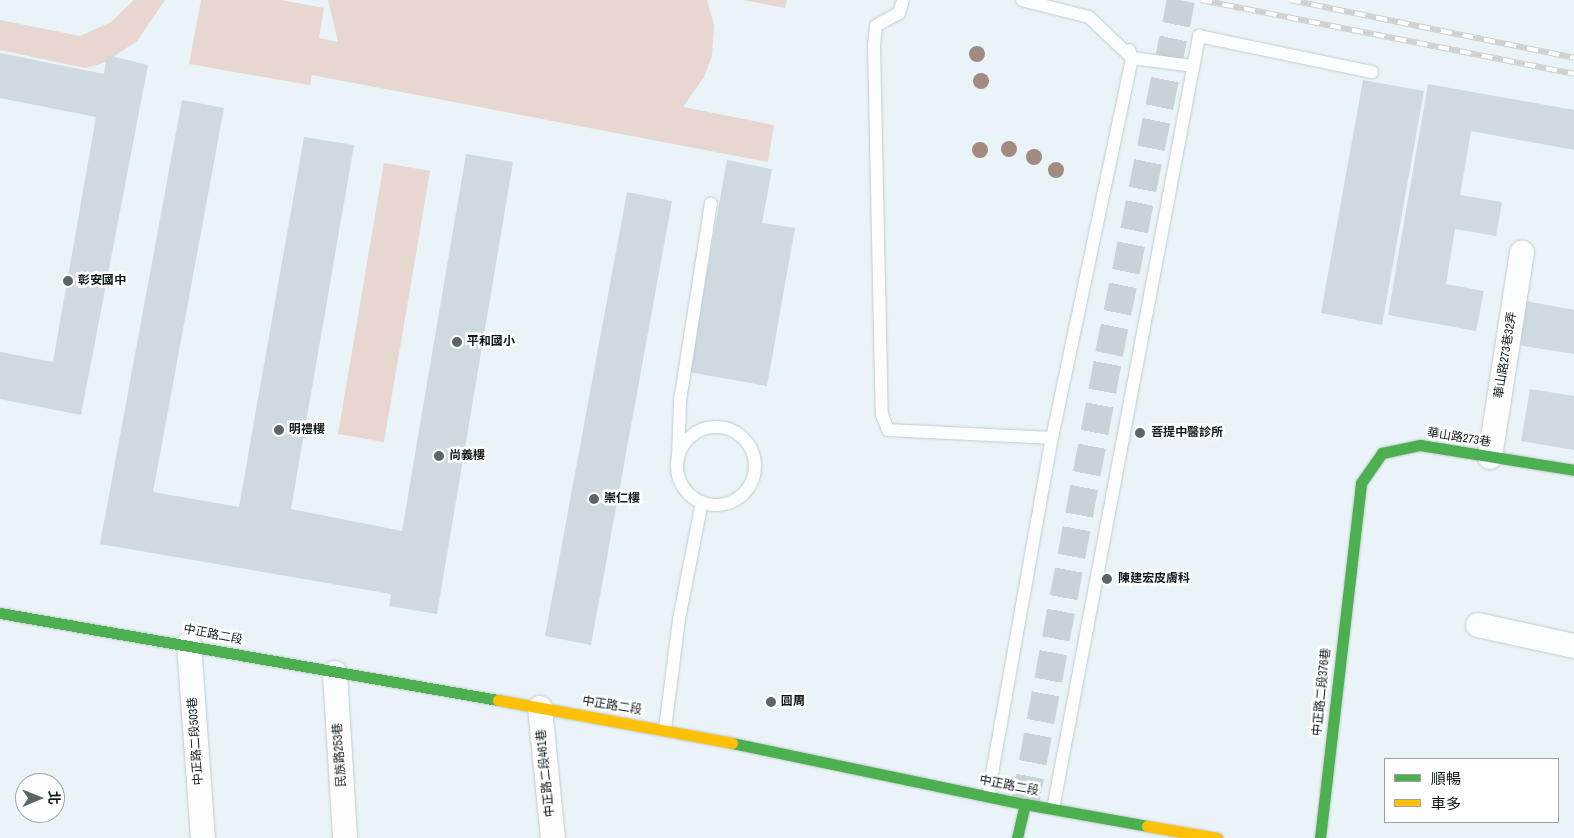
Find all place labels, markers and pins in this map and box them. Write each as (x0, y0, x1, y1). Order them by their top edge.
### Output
place label: 彰安國中 (78, 274, 126, 288)
marker: 彰安國中 (62, 275, 74, 287)
place label: 平和國小 (467, 335, 515, 349)
marker: 平和國小 (451, 336, 463, 348)
place label: 明禮樓 (289, 423, 325, 437)
marker: 明禮樓 (273, 424, 285, 436)
marker: 菩提中醫診所 (1133, 426, 1147, 440)
place label: 菩提中醫診所 (1151, 426, 1223, 440)
place label: 尚義樓 (449, 449, 485, 463)
marker: 尚義樓 (433, 450, 445, 462)
place label: 崇仁樓 (604, 492, 640, 506)
marker: 崇仁樓 (588, 493, 600, 505)
marker: 陳建宏皮膚科 (1100, 572, 1114, 586)
place label: 陳建宏皮膚科 (1118, 572, 1190, 586)
place label: 圓周 (781, 695, 805, 709)
marker: 圓周 (765, 696, 777, 708)

